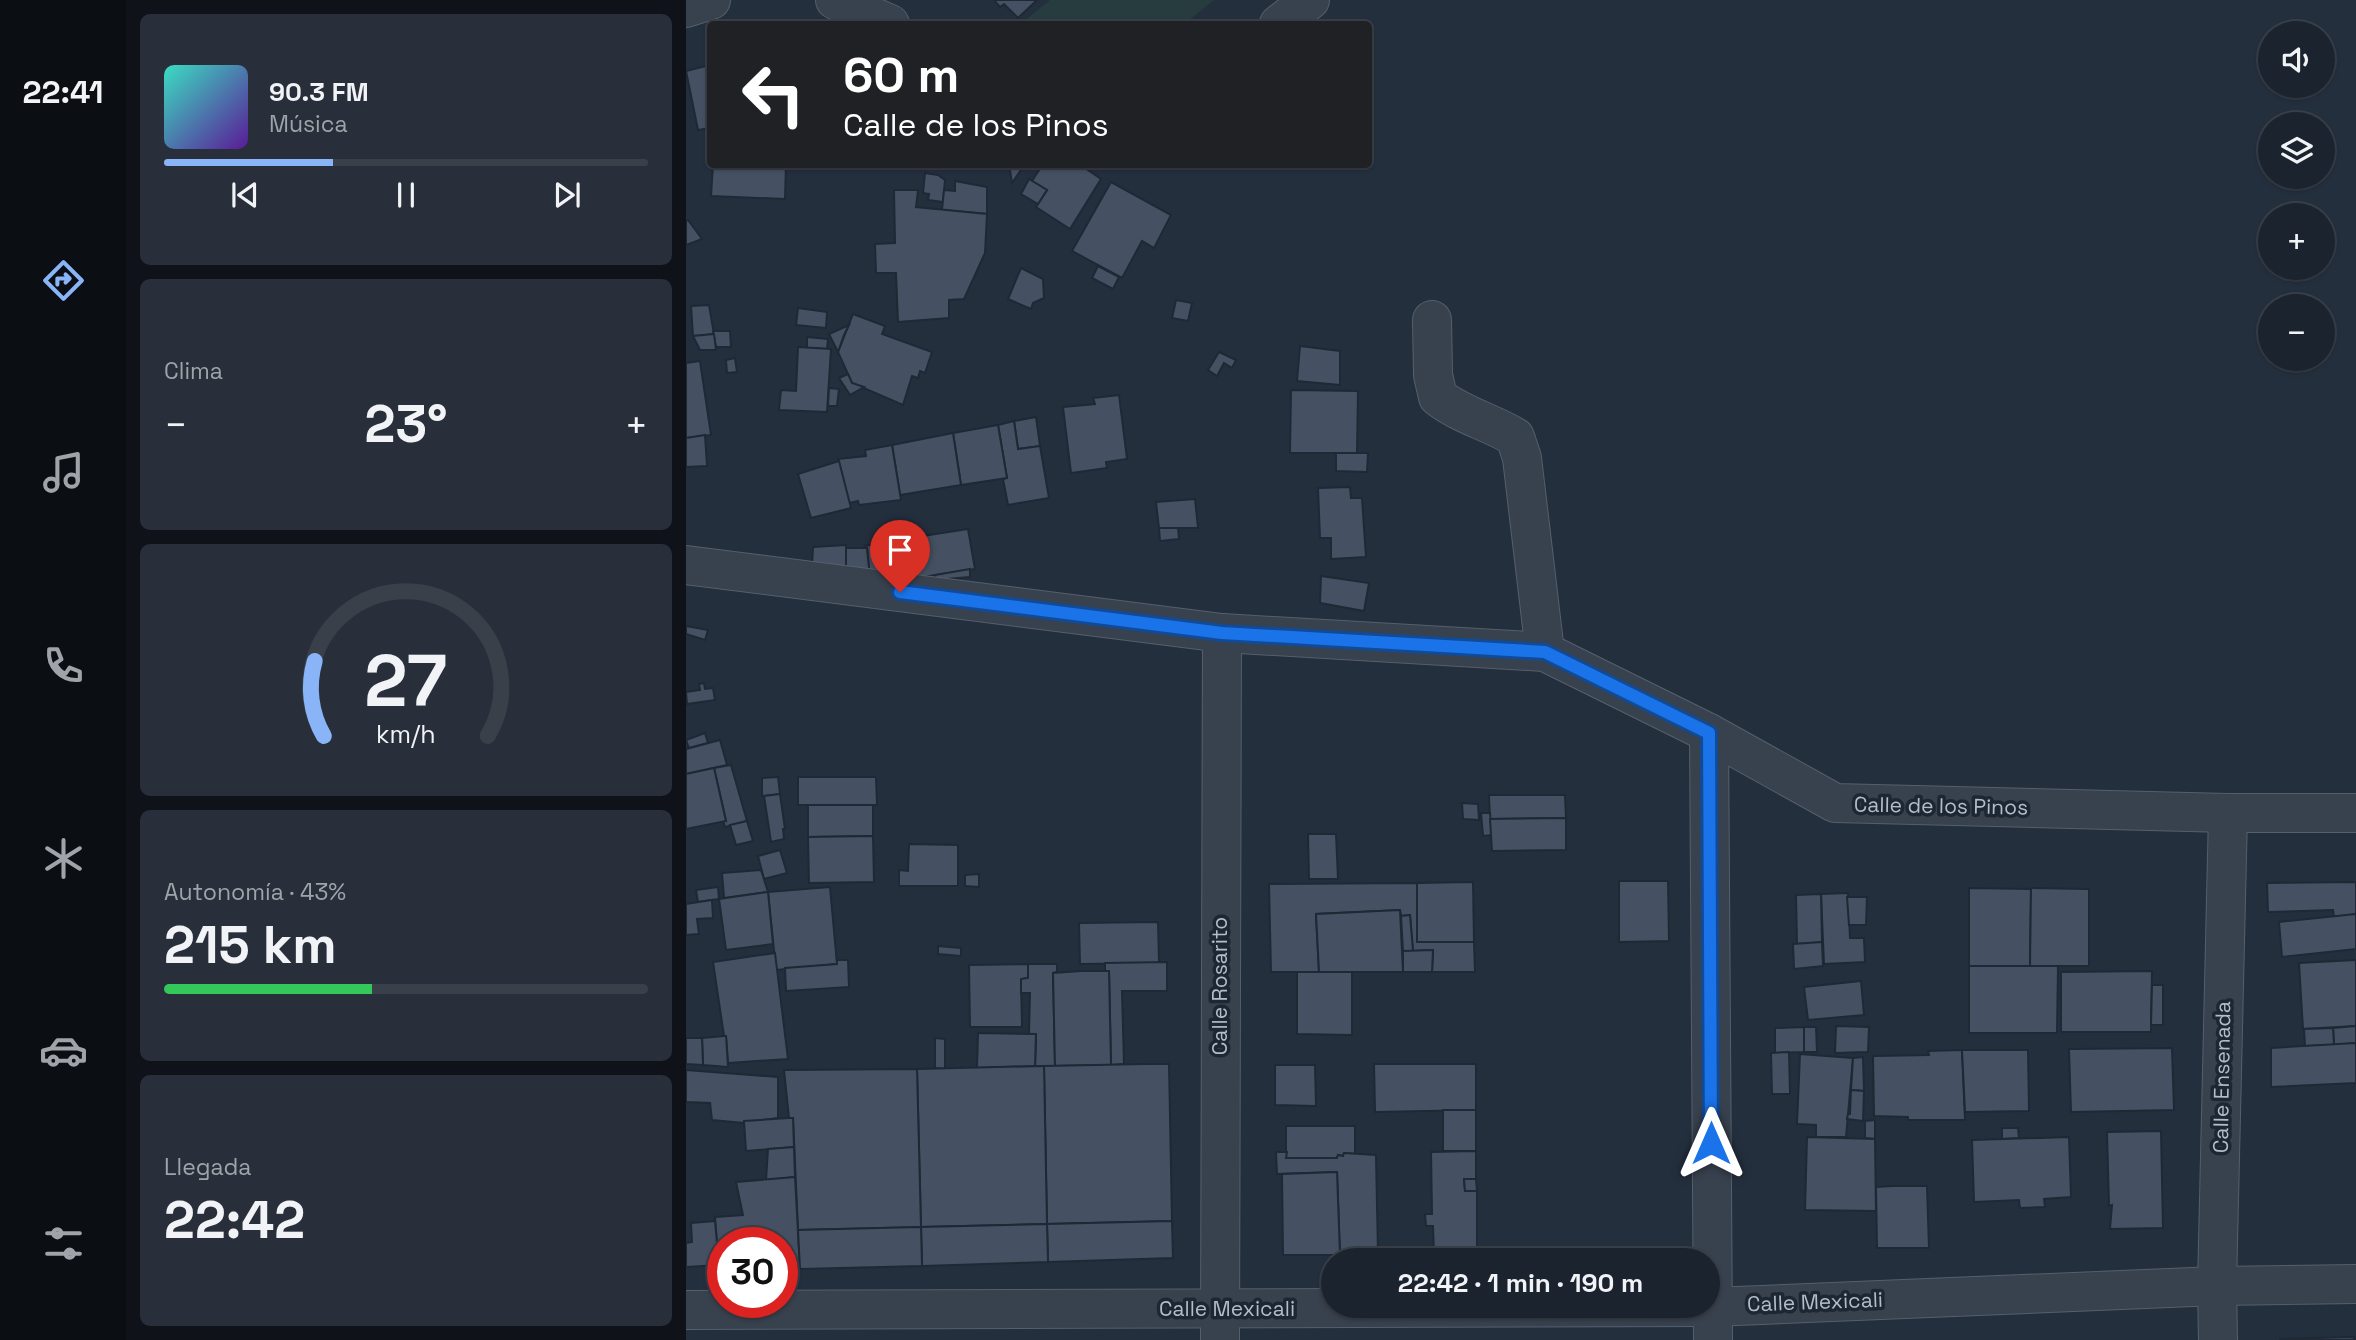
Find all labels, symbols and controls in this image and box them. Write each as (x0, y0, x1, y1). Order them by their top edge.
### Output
map controls (2258, 21, 2335, 371)
button: sound (2258, 21, 2335, 98)
text: 60 m (843, 44, 959, 106)
icon: left (728, 49, 819, 140)
text: 22:41 (22, 72, 104, 112)
text: 90.3 FM (269, 75, 369, 109)
text: Calle de los Pinos (843, 105, 1109, 145)
text: Música (269, 109, 348, 139)
button: layers (2258, 112, 2335, 189)
icon: previous (226, 176, 264, 214)
icon: pause (387, 176, 425, 214)
icon: next (548, 176, 586, 214)
button: + (2258, 203, 2335, 280)
icon: directions (39, 256, 88, 305)
button: − (2258, 294, 2335, 371)
text: Clima (164, 356, 223, 386)
text: 23° (365, 391, 448, 457)
text: − (164, 401, 188, 449)
text: + (624, 401, 648, 449)
icon: music (39, 448, 88, 497)
pin (870, 520, 930, 592)
icon: arrive (881, 531, 919, 569)
text: 27 (365, 634, 447, 727)
icon: phone (39, 641, 88, 690)
text: km/h (376, 718, 436, 750)
street label: Calle de los Pinos (1854, 790, 2028, 821)
icon: climate (39, 834, 88, 883)
text: Autonomía · 43% (164, 877, 346, 907)
text: 215 km (164, 912, 337, 978)
street label: Calle Rosarito (1206, 917, 1233, 1055)
street label: Calle Ensenada (2207, 1001, 2236, 1153)
icon: car (39, 1026, 88, 1075)
position arrow (1674, 1106, 1748, 1180)
text: Llegada (164, 1152, 252, 1182)
text: 22:42 (164, 1187, 305, 1253)
icon: filters (39, 1219, 88, 1268)
speed limit sign: 30 (707, 1227, 798, 1318)
text: 22:42 · 1 min · 190 m (1398, 1266, 1643, 1300)
street label: Calle Mexicali (1746, 1286, 1883, 1317)
street label: Calle Mexicali (1159, 1295, 1295, 1322)

